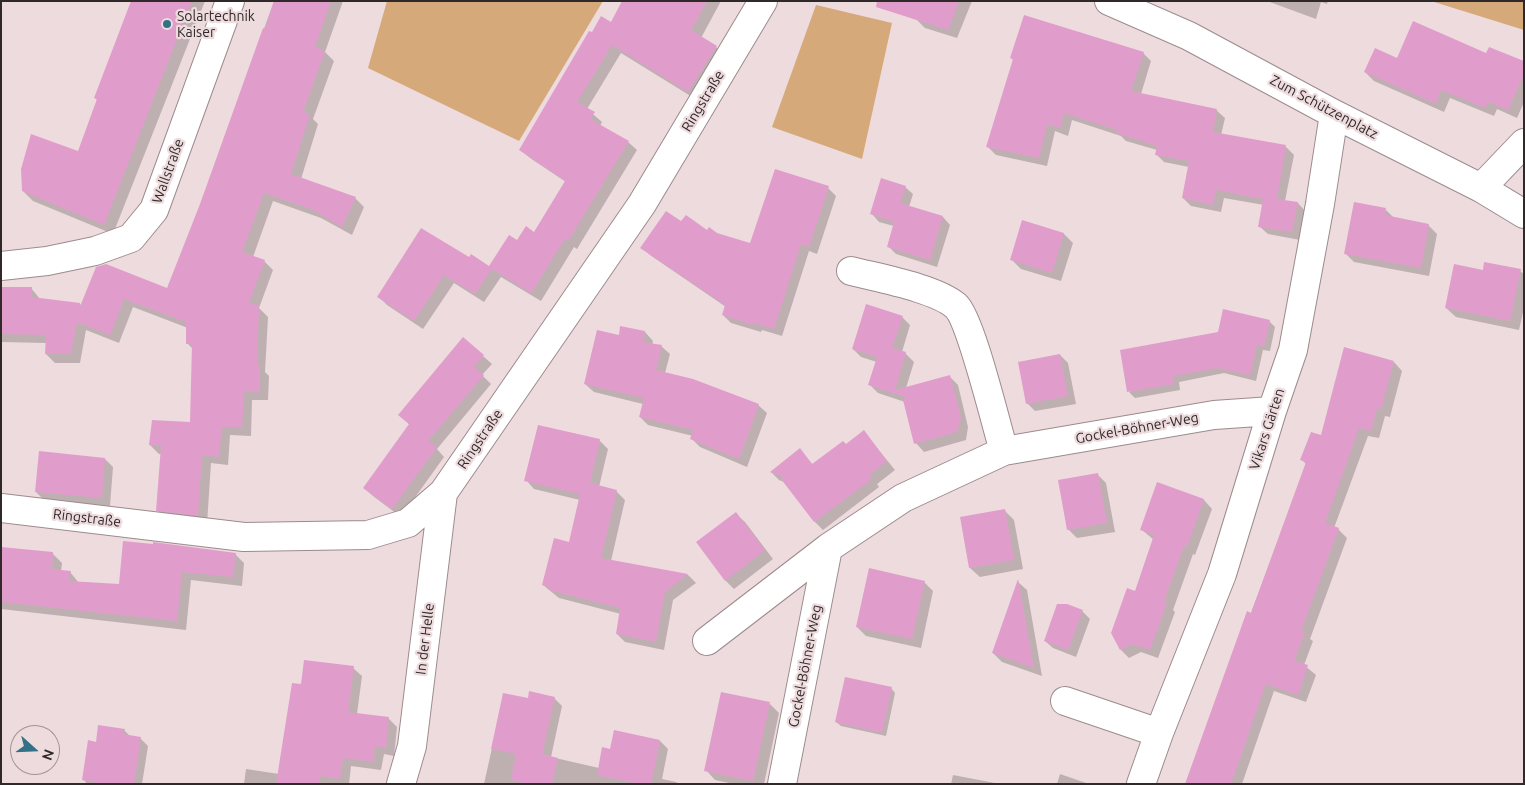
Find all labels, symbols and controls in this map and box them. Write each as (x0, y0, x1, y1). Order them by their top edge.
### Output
place label: Solartechnik Kaiser (177, 8, 255, 40)
marker: Solartechnik Kaiser (161, 18, 173, 30)
street label: Ringstraße (678, 67, 728, 135)
street label: Zum Schützenplatz (1267, 72, 1381, 142)
street label: Wallstraße (149, 136, 187, 206)
street label: Vikars Gärten (1246, 386, 1288, 472)
street label: Ringstraße (454, 406, 506, 472)
street label: Gockel-Böhner-Weg (1074, 409, 1200, 447)
street label: Ringstraße (52, 505, 122, 531)
street label: In der Helle (412, 602, 438, 676)
street label: Gockel-Böhner-Weg (785, 603, 825, 729)
north arrow (10, 725, 60, 775)
text: N (39, 747, 57, 762)

